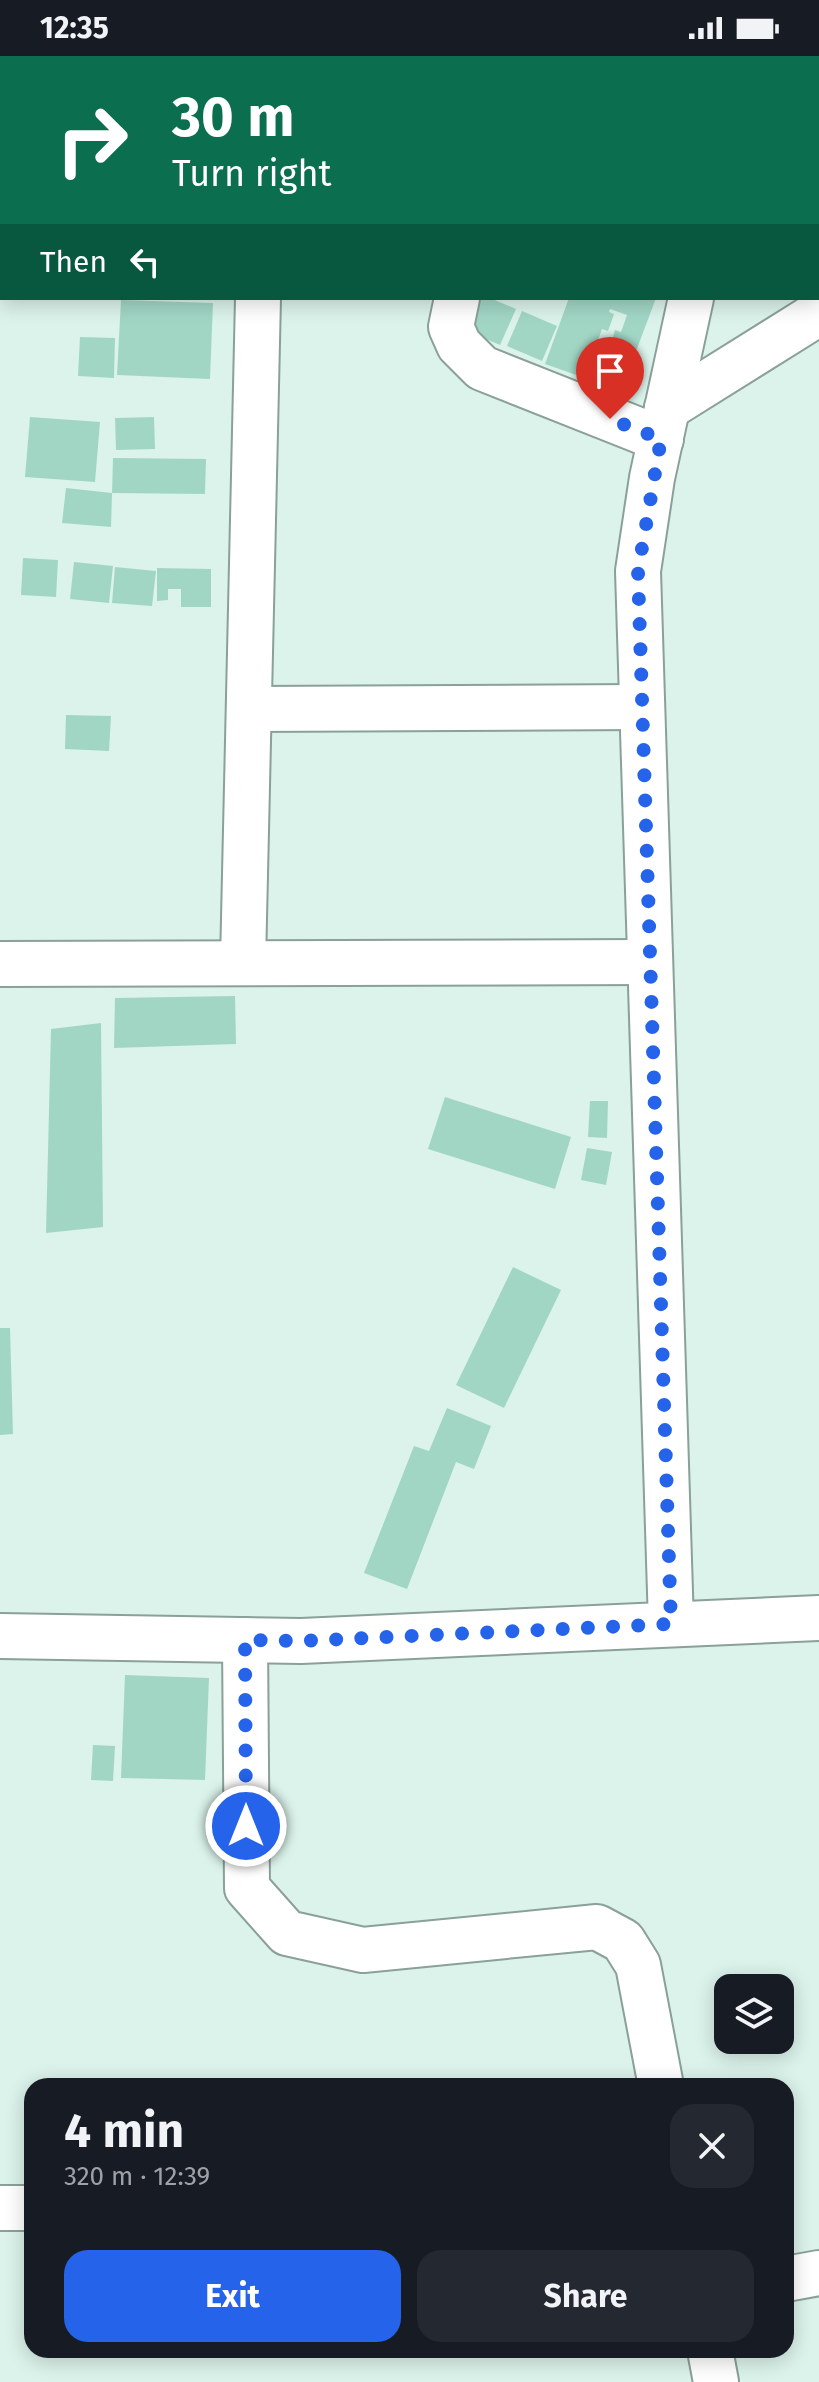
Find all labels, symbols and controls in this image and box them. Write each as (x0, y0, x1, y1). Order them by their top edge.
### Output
text: 12:35 (40, 10, 109, 46)
text: 30 m (172, 84, 294, 151)
icon: right (40, 88, 144, 192)
text: Turn right (172, 152, 332, 196)
icon: left (123, 240, 167, 284)
text: Then (40, 244, 107, 280)
pin (576, 337, 644, 419)
icon: arrive (588, 349, 632, 393)
position arrow (204, 1784, 288, 1868)
map controls (714, 1974, 794, 2054)
button: layers (714, 1974, 794, 2054)
text: 4 min (64, 2102, 184, 2160)
button: close (670, 2104, 754, 2188)
text: 320 m · 12:39 (64, 2161, 210, 2192)
button: Exit (64, 2250, 401, 2342)
button: Share (417, 2250, 754, 2342)

